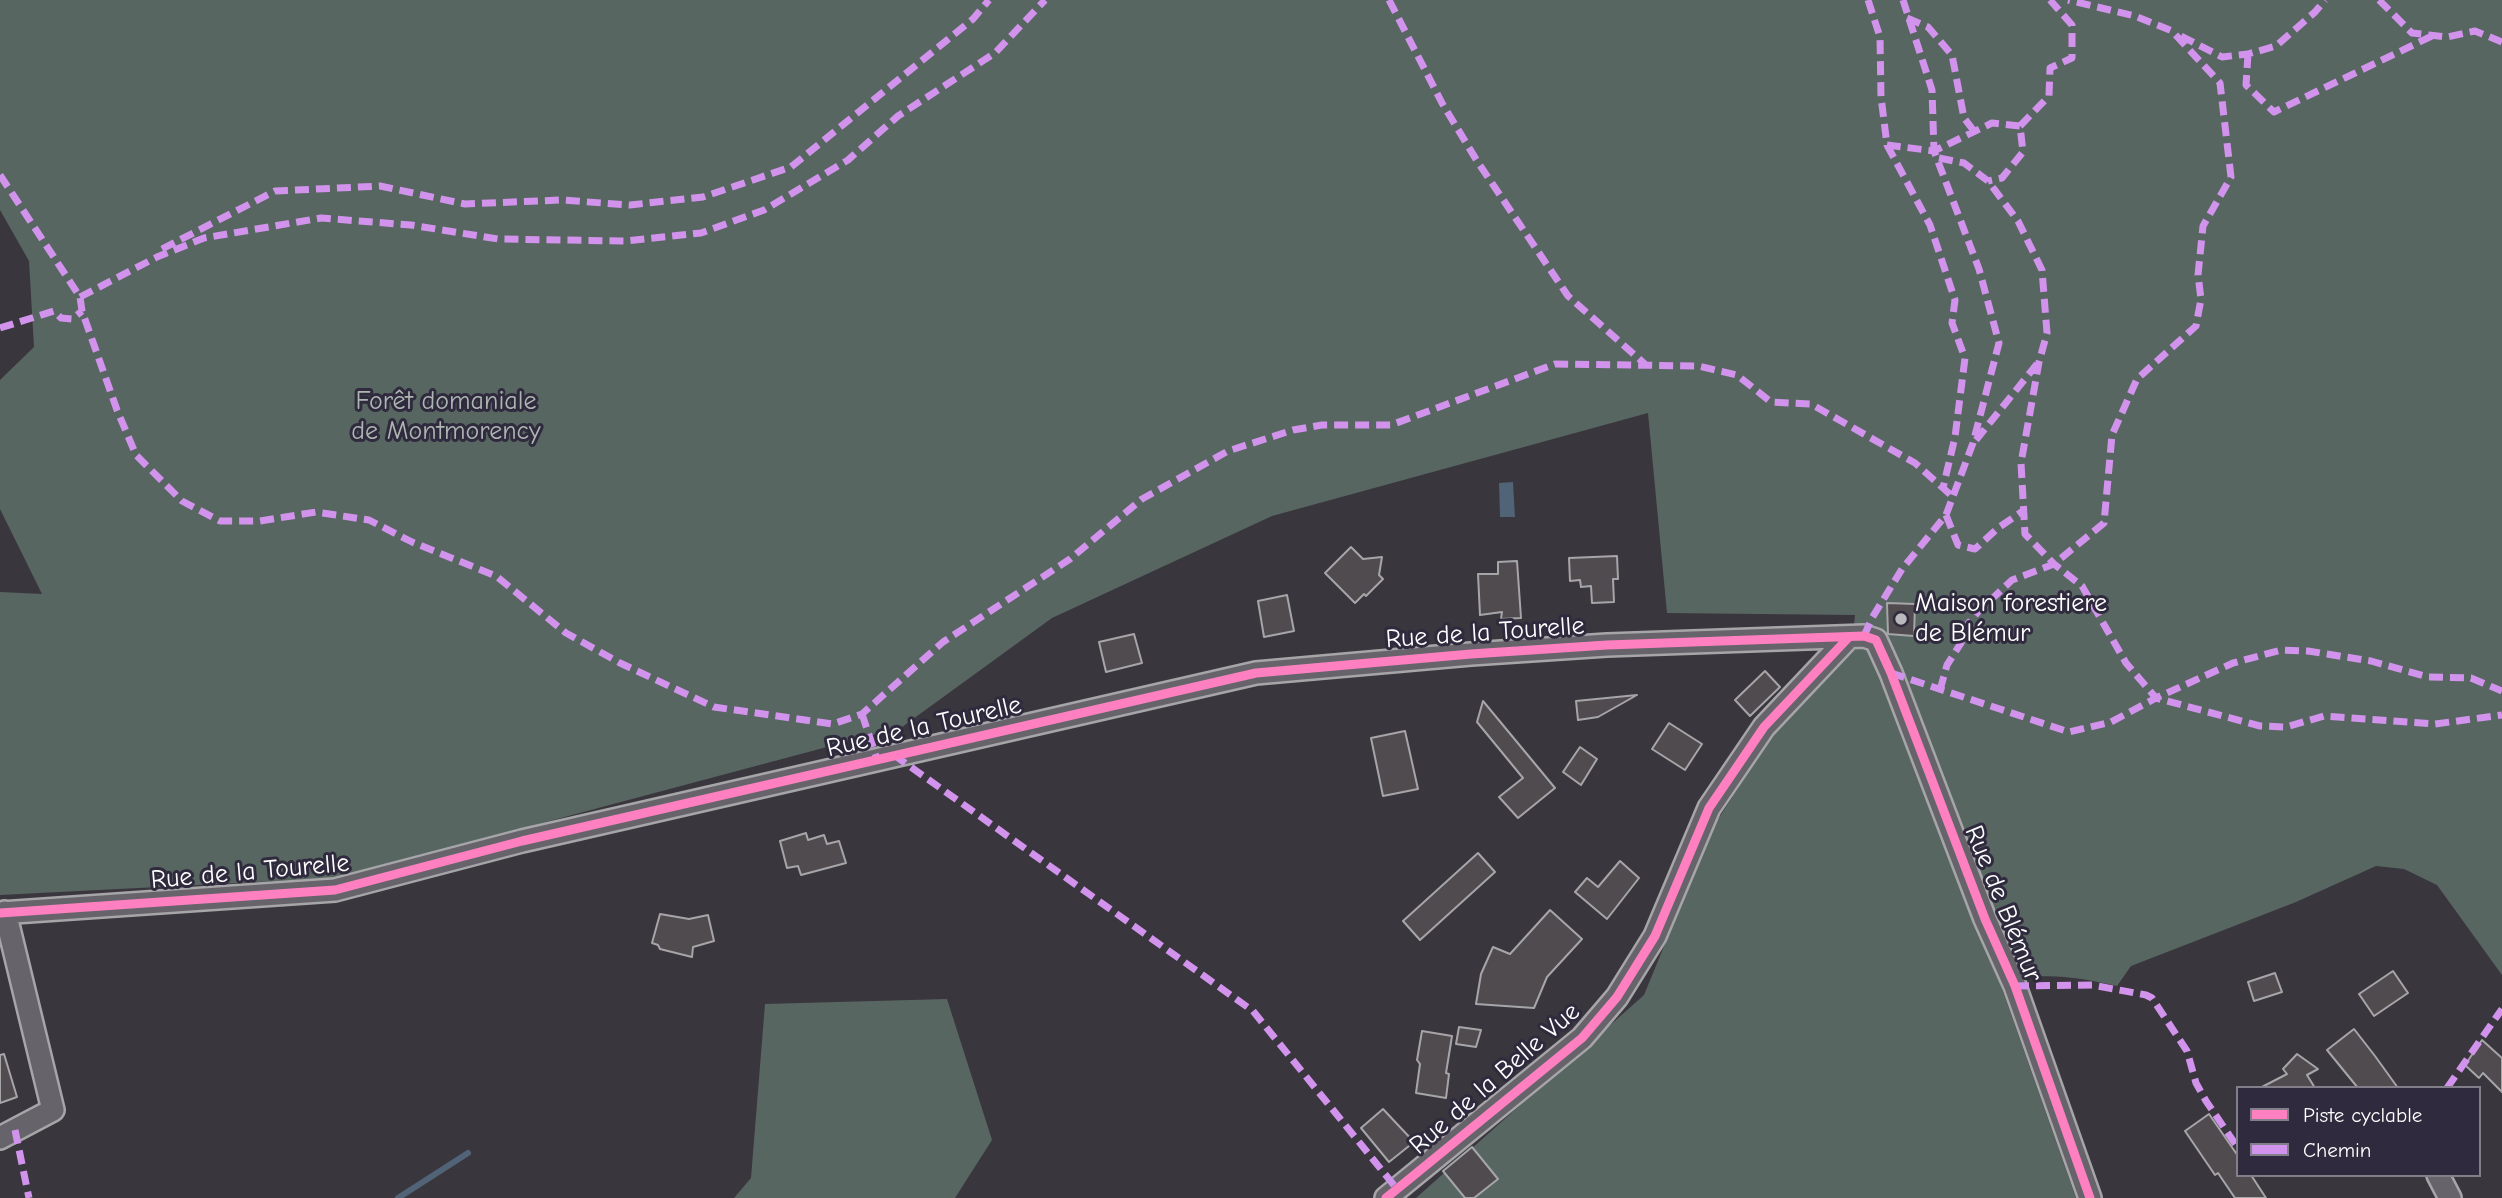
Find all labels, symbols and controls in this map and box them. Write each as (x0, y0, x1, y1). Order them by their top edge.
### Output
park label: Forêt domaniale de Montmorency (351, 386, 541, 448)
place label: Maison forestiere de Blémur (1915, 588, 2107, 650)
street label: Rue de la Tourelle (1385, 610, 1585, 656)
marker: Maison forestiere de Blémur (1893, 611, 1909, 627)
street label: Rue de la Tourelle (823, 689, 1025, 765)
street label: Rue de Blémur (1957, 821, 2049, 987)
street label: Rue de la Tourelle (149, 848, 351, 896)
street label: Rue de la Belle Vue (1403, 997, 1587, 1161)
legend (2236, 1086, 2481, 1177)
text: Piste cyclable (2303, 1103, 2422, 1127)
text: Chemin (2303, 1138, 2371, 1162)

